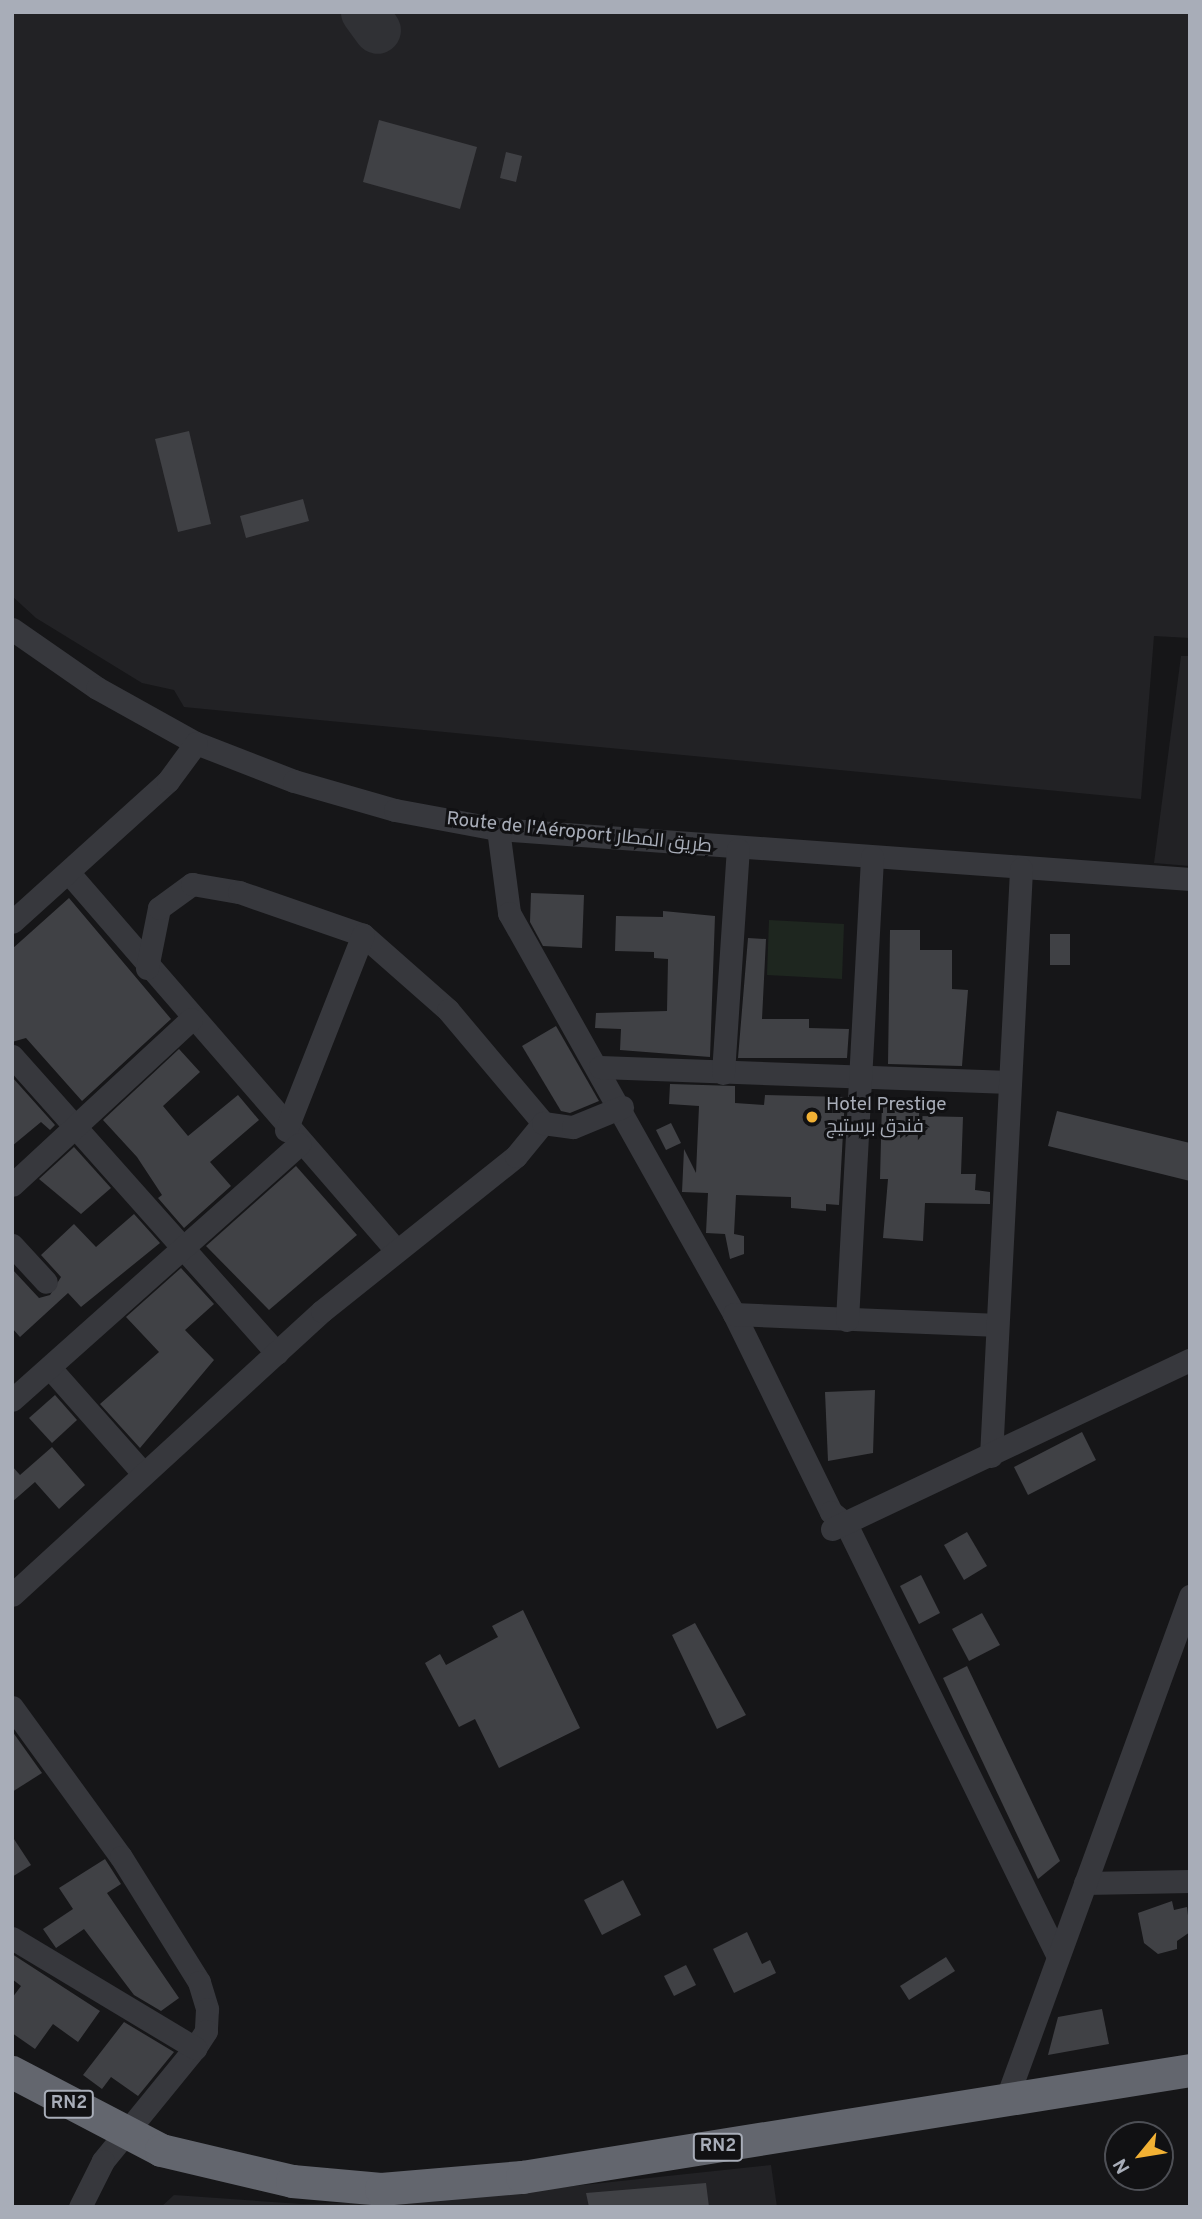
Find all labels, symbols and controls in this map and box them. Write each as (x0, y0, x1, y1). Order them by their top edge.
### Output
street label: Route de l'Aéroport طريق المطار (445, 809, 713, 859)
place label: Hotel Prestige فندق برستيج (826, 1095, 946, 1139)
marker: Hotel Prestige فندق برستيج (804, 1109, 820, 1125)
road number: RN2 (43, 2090, 95, 2118)
north arrow (1104, 2121, 1174, 2191)
road number: RN2 (692, 2132, 744, 2162)
text: N (1109, 2154, 1136, 2177)

